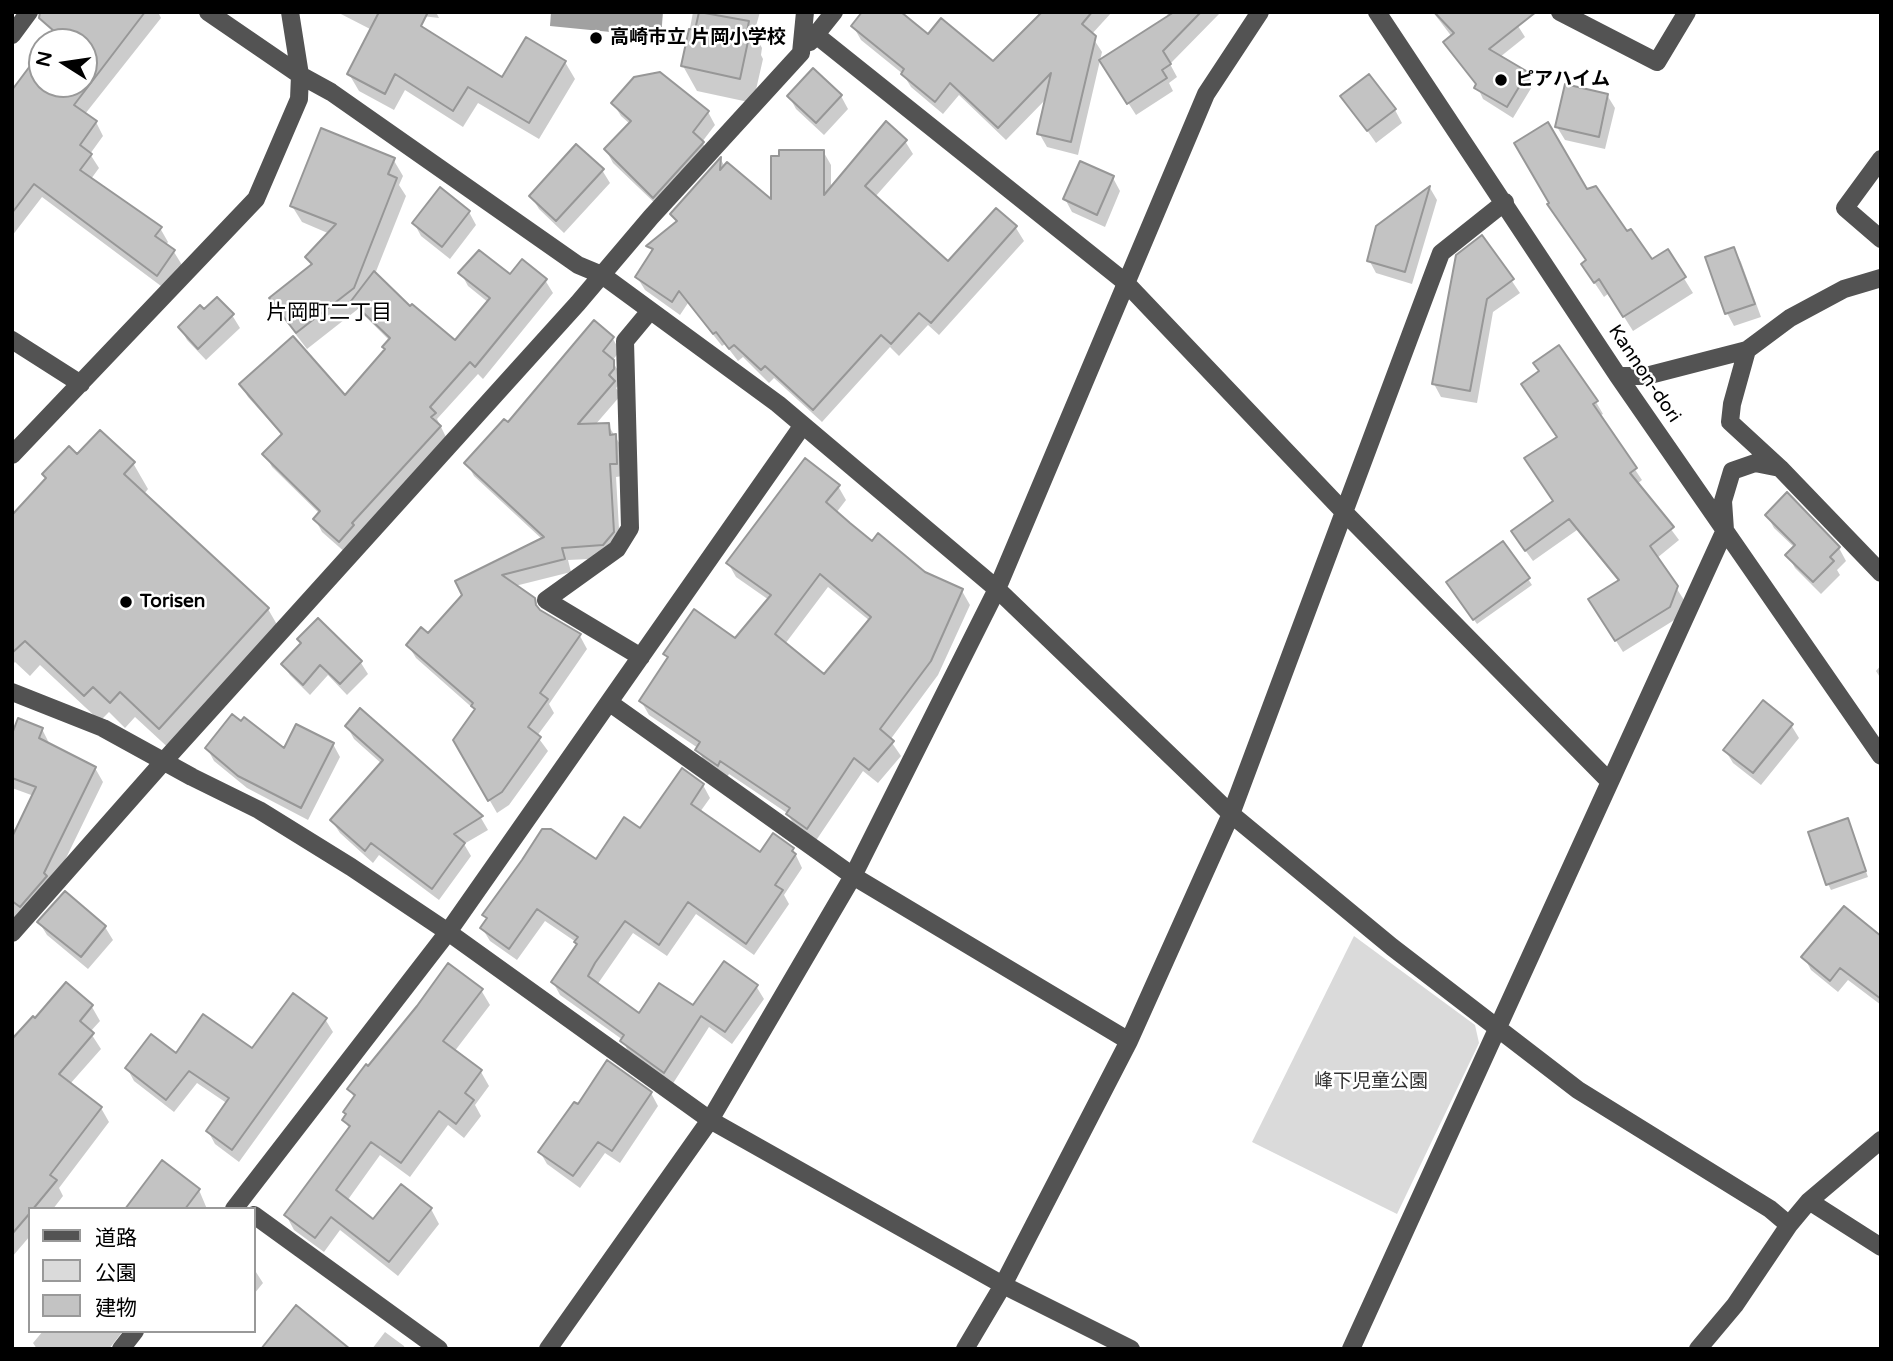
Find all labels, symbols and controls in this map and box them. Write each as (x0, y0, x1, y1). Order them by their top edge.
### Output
place label: 高崎市立 片岡小学校 (610, 27, 786, 49)
north arrow (28, 28, 98, 98)
marker: 高崎市立 片岡小学校 (588, 30, 604, 46)
text: N (32, 49, 57, 69)
place label: ピアハイム (1515, 69, 1610, 91)
marker: ピアハイム (1493, 72, 1509, 88)
district label: 片岡町二丁目 (266, 300, 392, 326)
street label: Kannon-dori (1603, 321, 1685, 427)
place label: Torisen (140, 591, 205, 613)
marker: Torisen (118, 594, 134, 610)
park label: 峰下児童公園 (1314, 1071, 1428, 1093)
legend (28, 1207, 256, 1333)
text: 道路 (95, 1226, 137, 1251)
text: 公園 (95, 1261, 137, 1286)
text: 建物 (95, 1296, 137, 1321)

